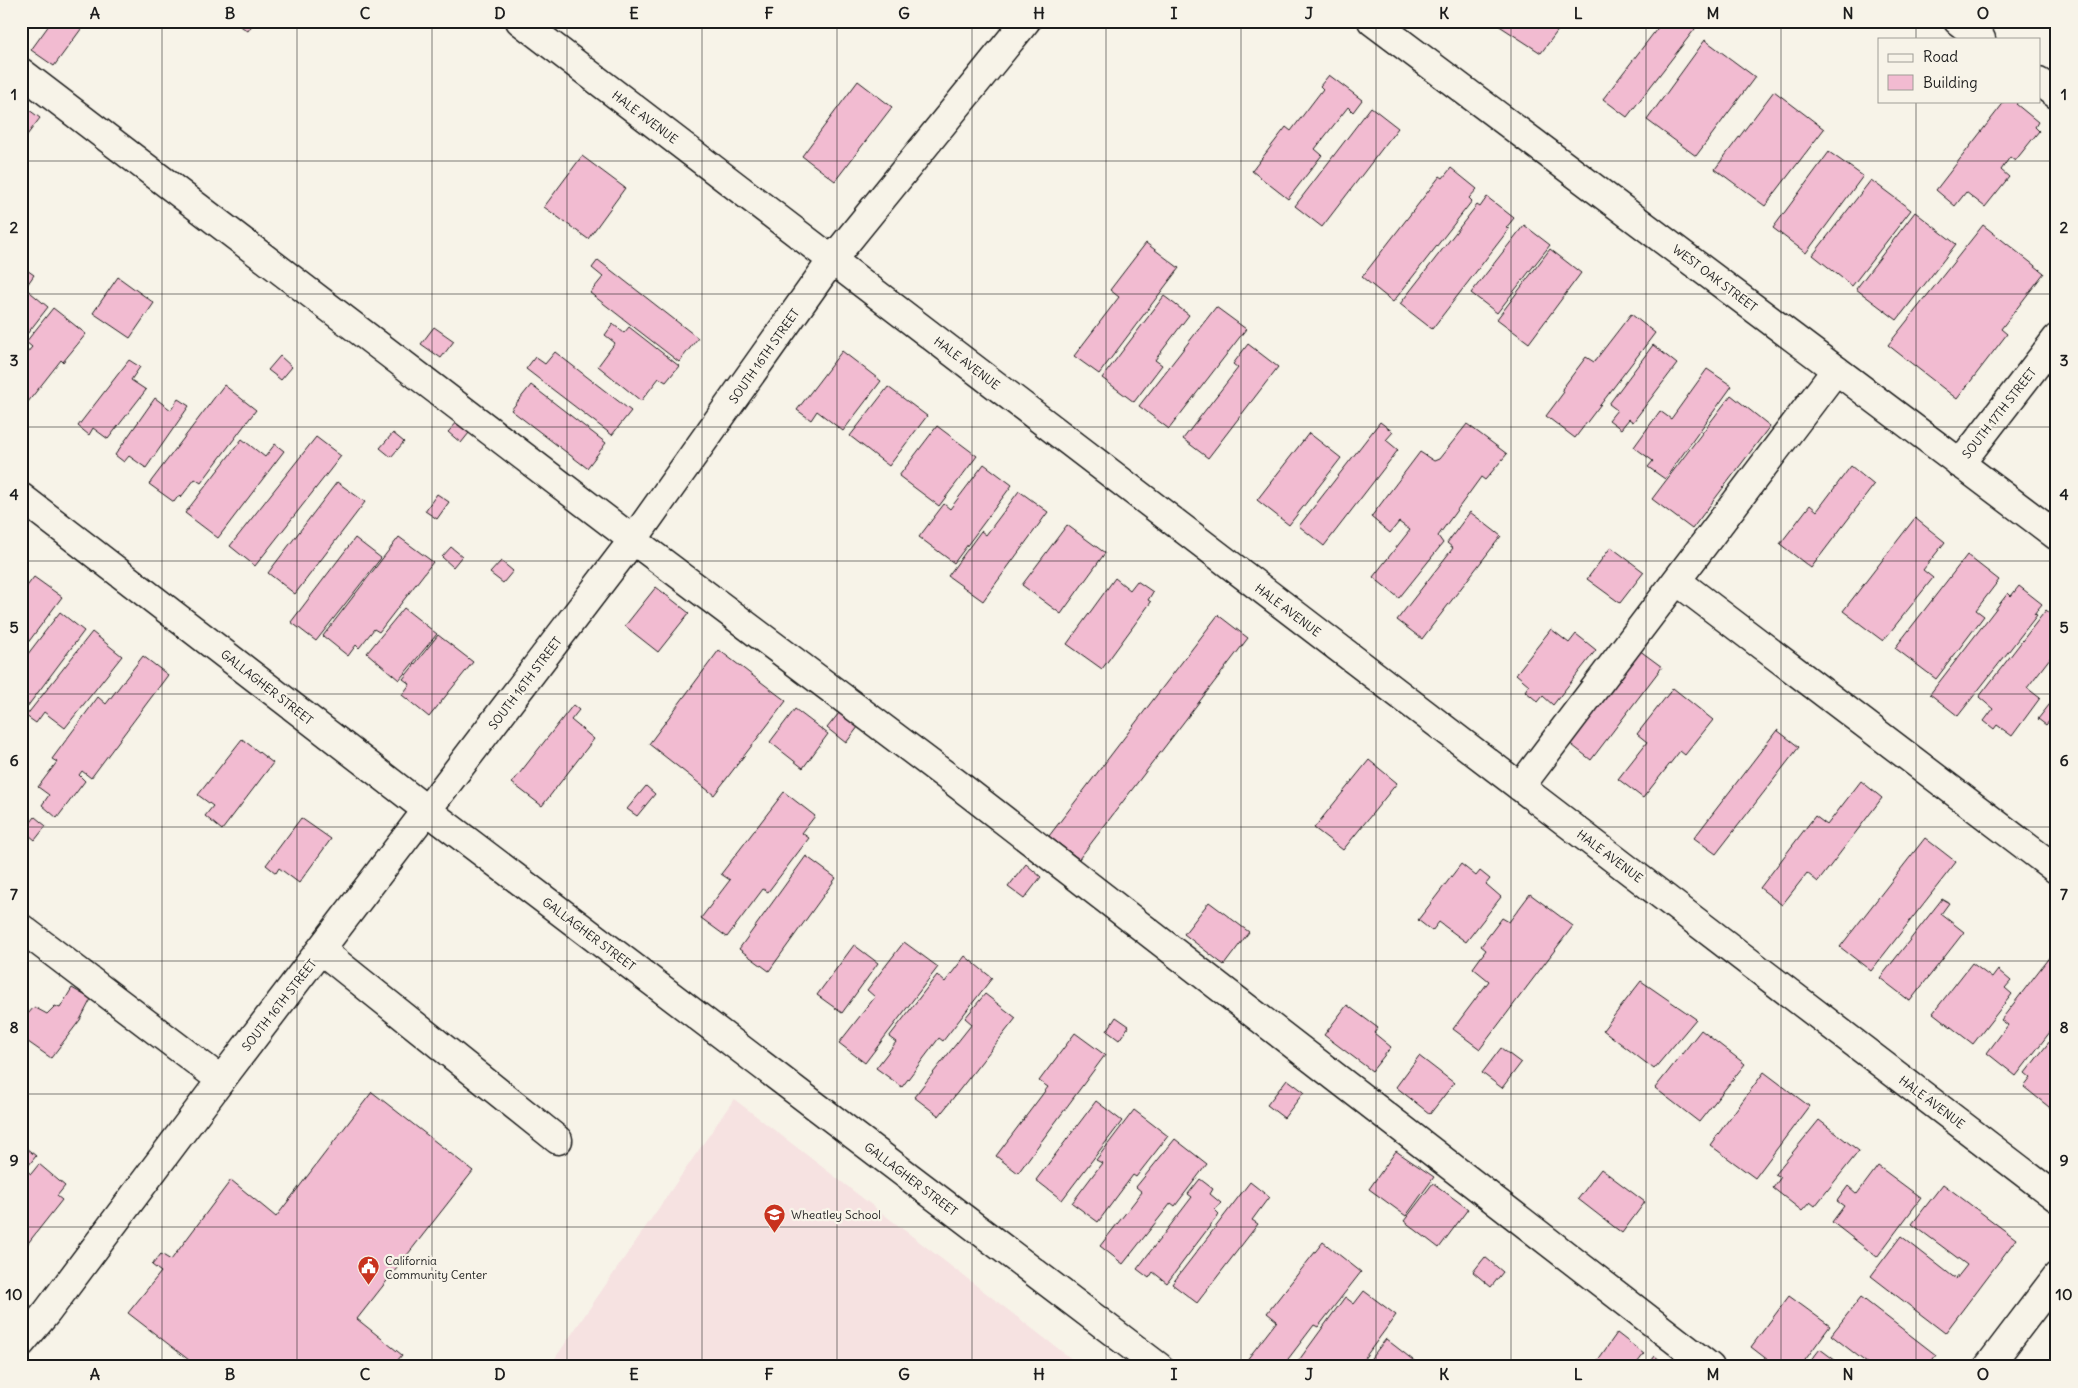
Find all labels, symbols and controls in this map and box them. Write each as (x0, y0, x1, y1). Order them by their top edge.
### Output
text: A (90, 3, 100, 23)
text: B (225, 3, 236, 23)
text: C (360, 3, 371, 23)
text: D (494, 3, 506, 23)
text: E (629, 3, 639, 23)
text: F (764, 3, 774, 23)
text: G (898, 3, 910, 23)
text: H (1033, 3, 1045, 23)
text: I (1171, 3, 1178, 23)
text: J (1305, 3, 1314, 23)
text: K (1439, 3, 1449, 23)
text: L (1574, 3, 1583, 23)
text: M (1707, 3, 1720, 23)
text: N (1842, 3, 1854, 23)
text: O (1977, 3, 1989, 23)
legend (1878, 38, 2040, 102)
text: Road (1923, 47, 1958, 66)
text: Building (1923, 73, 1978, 92)
text: 1 (11, 84, 17, 104)
text: 1 (2061, 84, 2067, 104)
street label: HALE AVENUE (609, 87, 681, 147)
text: 2 (10, 217, 19, 237)
text: 2 (2060, 217, 2069, 237)
street label: WEST OAK STREET (1670, 241, 1760, 315)
street label: SOUTH 16TH STREET (726, 306, 802, 406)
street label: HALE AVENUE (931, 333, 1003, 393)
text: 3 (9, 350, 19, 370)
text: 3 (2059, 350, 2069, 370)
street label: SOUTH 17TH STREET (1959, 365, 2039, 461)
text: 4 (9, 484, 19, 504)
text: 4 (2059, 484, 2069, 504)
street label: HALE AVENUE (1252, 580, 1324, 640)
text: 5 (9, 617, 19, 637)
text: 5 (2059, 617, 2069, 637)
street label: SOUTH 16TH STREET (485, 634, 565, 732)
street label: GALLAGHER STREET (218, 646, 316, 728)
text: 6 (9, 750, 19, 770)
text: 6 (2059, 750, 2069, 770)
street label: HALE AVENUE (1574, 826, 1646, 886)
text: 7 (10, 884, 18, 904)
text: 7 (2060, 884, 2068, 904)
street label: GALLAGHER STREET (539, 894, 639, 974)
street label: SOUTH 16TH STREET (239, 956, 319, 1054)
text: 8 (9, 1017, 19, 1037)
text: 8 (2059, 1017, 2069, 1037)
street label: HALE AVENUE (1896, 1072, 1968, 1132)
street label: GALLAGHER STREET (861, 1139, 961, 1219)
text: 9 (9, 1150, 19, 1170)
text: 9 (2059, 1150, 2069, 1170)
school or university icon: Wheatley School (763, 1202, 787, 1233)
place label: Wheatley School (791, 1207, 881, 1222)
place label: California Community Center (385, 1253, 487, 1282)
public building icon: California Community Center (357, 1255, 381, 1286)
text: 10 (6, 1284, 22, 1304)
text: 10 (2056, 1284, 2072, 1304)
text: A (90, 1364, 100, 1384)
text: B (225, 1364, 236, 1384)
text: C (360, 1364, 371, 1384)
text: D (494, 1364, 506, 1384)
text: E (629, 1364, 639, 1384)
text: F (764, 1364, 774, 1384)
text: G (898, 1364, 910, 1384)
text: H (1033, 1364, 1045, 1384)
text: I (1171, 1364, 1178, 1384)
text: J (1305, 1364, 1314, 1384)
text: K (1439, 1364, 1449, 1384)
text: L (1574, 1364, 1583, 1384)
text: M (1707, 1364, 1720, 1384)
text: N (1842, 1364, 1854, 1384)
text: O (1977, 1364, 1989, 1384)

